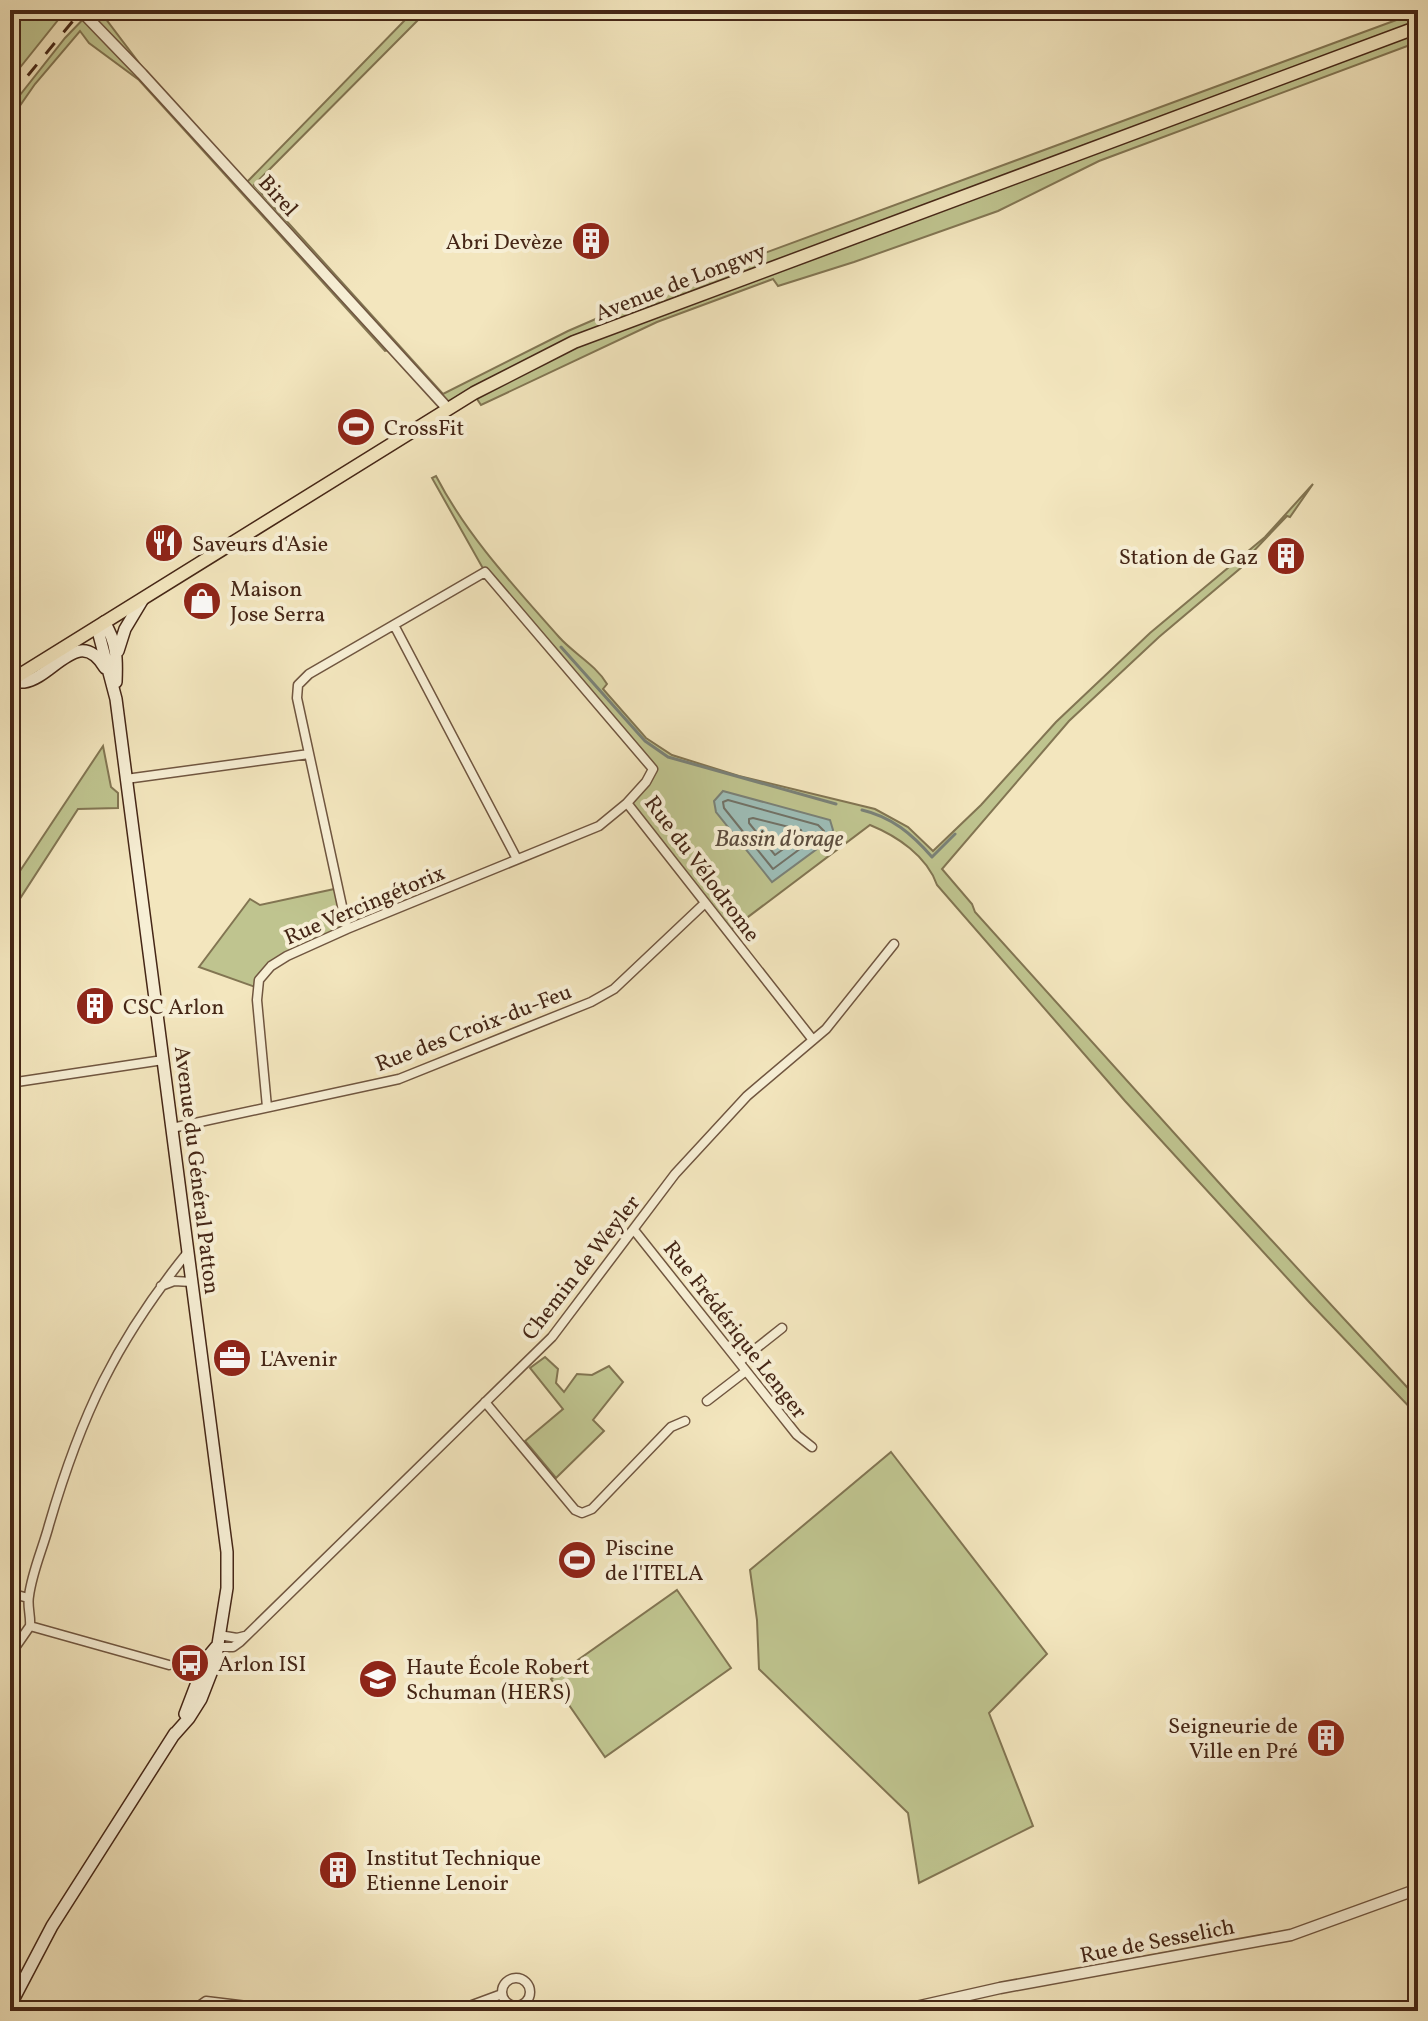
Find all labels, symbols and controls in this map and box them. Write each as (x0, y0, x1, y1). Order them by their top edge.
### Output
street label: Birel (250, 169, 304, 224)
building icon: Abri Devèze (570, 220, 612, 262)
place label: Abri Devèze (446, 228, 563, 259)
street label: Avenue de Longwy (591, 236, 771, 330)
sports icon: CrossFit (335, 406, 377, 448)
place label: CrossFit (384, 414, 464, 445)
restaurant icon: Saveurs d'Asie (143, 522, 185, 564)
place label: Saveurs d'Asie (192, 530, 328, 561)
building icon: Station de Gaz (1265, 535, 1307, 577)
place label: Station de Gaz (1119, 543, 1258, 574)
place label: Maison Jose Serra (230, 575, 325, 631)
shop icon: Maison Jose Serra (181, 580, 223, 622)
street label: Rue du Vélodrome (636, 790, 766, 949)
water label: Bassin d'orage (714, 823, 844, 857)
street label: Rue Vercingétorix (280, 858, 450, 954)
street label: Rue des Croix-du-Feu (371, 978, 577, 1081)
building icon: CSC Arlon (74, 985, 116, 1027)
place label: CSC Arlon (123, 993, 224, 1024)
street label: Avenue du Général Patton (165, 1044, 226, 1296)
street label: Chemin de Weyler (515, 1189, 649, 1348)
street label: Rue Frédérique Lenger (655, 1235, 813, 1426)
office icon: L'Avenir (211, 1337, 253, 1379)
place label: L'Avenir (260, 1345, 337, 1376)
place label: Piscine de l'ITELA (605, 1534, 704, 1590)
sports icon: Piscine de l'ITELA (556, 1539, 598, 1581)
bus stop icon: Arlon ISI (169, 1642, 211, 1684)
place label: Arlon ISI (218, 1650, 306, 1681)
place label: Haute École Robert Schuman (HERS) (406, 1653, 590, 1709)
school or university icon: Haute École Robert Schuman (HERS) (357, 1658, 399, 1700)
place label: Seigneurie de Ville en Pré (1168, 1712, 1298, 1768)
building icon: Seigneurie de Ville en Pré (1305, 1717, 1347, 1759)
place label: Institut Technique Etienne Lenoir (366, 1844, 541, 1900)
building icon: Institut Technique Etienne Lenoir (317, 1849, 359, 1891)
street label: Rue de Sesselich (1077, 1912, 1237, 1973)

